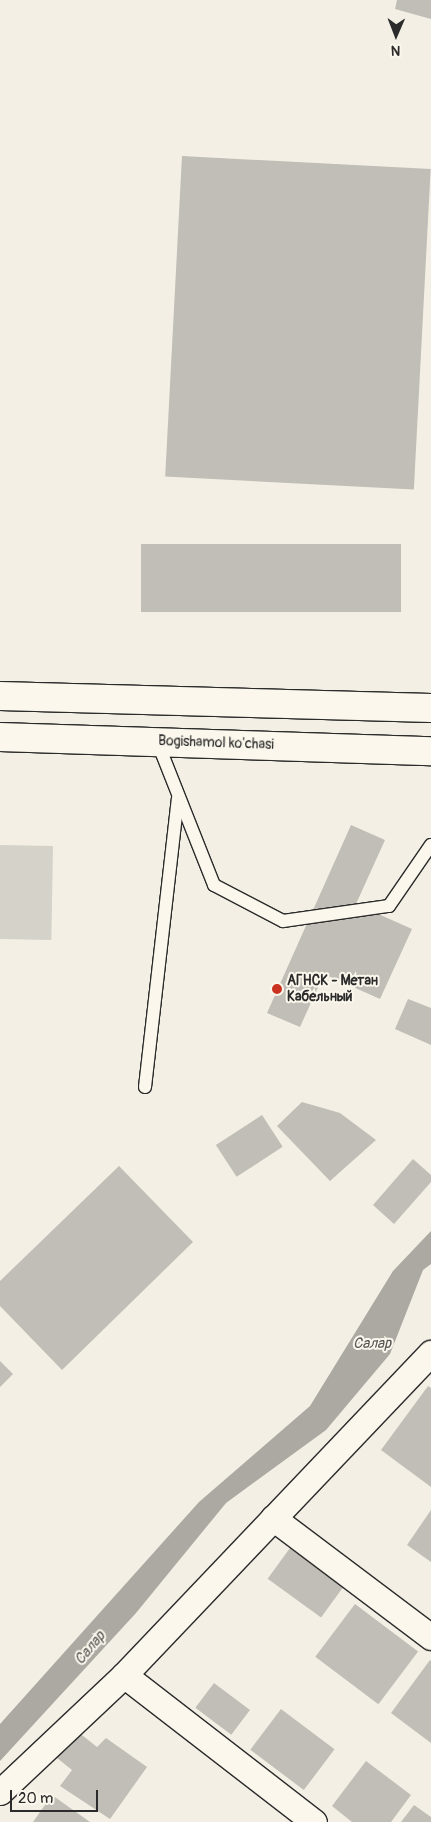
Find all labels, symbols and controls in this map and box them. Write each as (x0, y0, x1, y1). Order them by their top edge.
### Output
north arrow (371, 10, 421, 60)
text: N (391, 42, 401, 59)
street label: Bogishamol ko'chasi (158, 733, 274, 753)
place label: АГНСК - Метан Кабельный (287, 973, 378, 1006)
marker: АГНСК - Метан Кабельный (271, 983, 283, 995)
water label: Салар (353, 1335, 391, 1353)
water label: Салар (71, 1628, 109, 1668)
scale bar (12, 1780, 100, 1812)
text: 20 m (18, 1789, 53, 1808)

